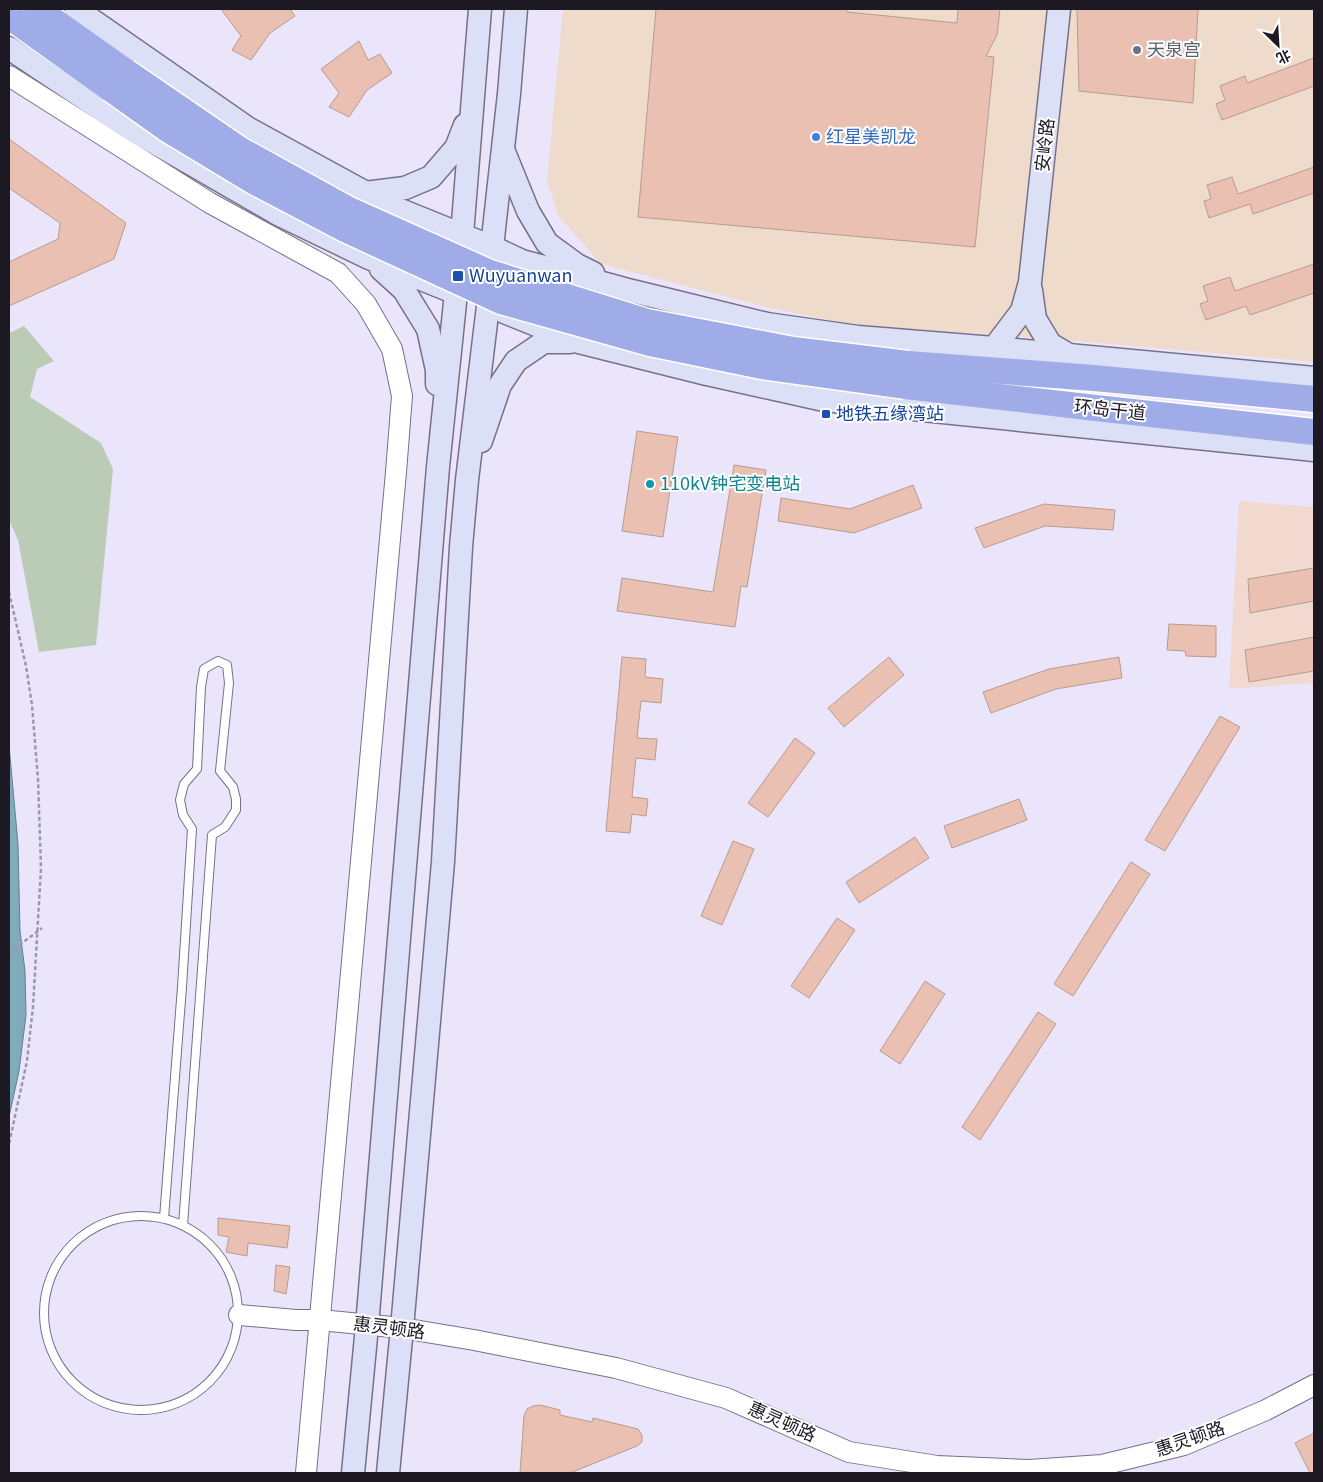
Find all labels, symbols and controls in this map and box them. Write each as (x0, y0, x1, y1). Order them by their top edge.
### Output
north arrow (1253, 20, 1303, 70)
place label: 天泉宫 (1147, 35, 1201, 61)
marker: 天泉宫 (1131, 44, 1143, 56)
text: 北 (1273, 46, 1294, 70)
street label: 安岭路 (1027, 117, 1059, 173)
place label: 红星美凯龙 (826, 122, 916, 148)
marker: 红星美凯龙 (810, 131, 822, 143)
place label: Wuyuanwan (469, 261, 572, 287)
marker: Wuyuanwan (451, 269, 465, 283)
street label: 环岛干道 (1073, 391, 1147, 425)
place label: 地铁五缘湾站 (836, 399, 944, 425)
marker: 地铁五缘湾站 (820, 408, 832, 420)
place label: 110kV钟宅变电站 (660, 469, 800, 495)
marker: 110kV钟宅变电站 (644, 478, 656, 490)
street label: 惠灵顿路 (352, 1309, 427, 1343)
street label: 惠灵顿路 (745, 1394, 821, 1447)
street label: 惠灵顿路 (1151, 1413, 1228, 1461)

